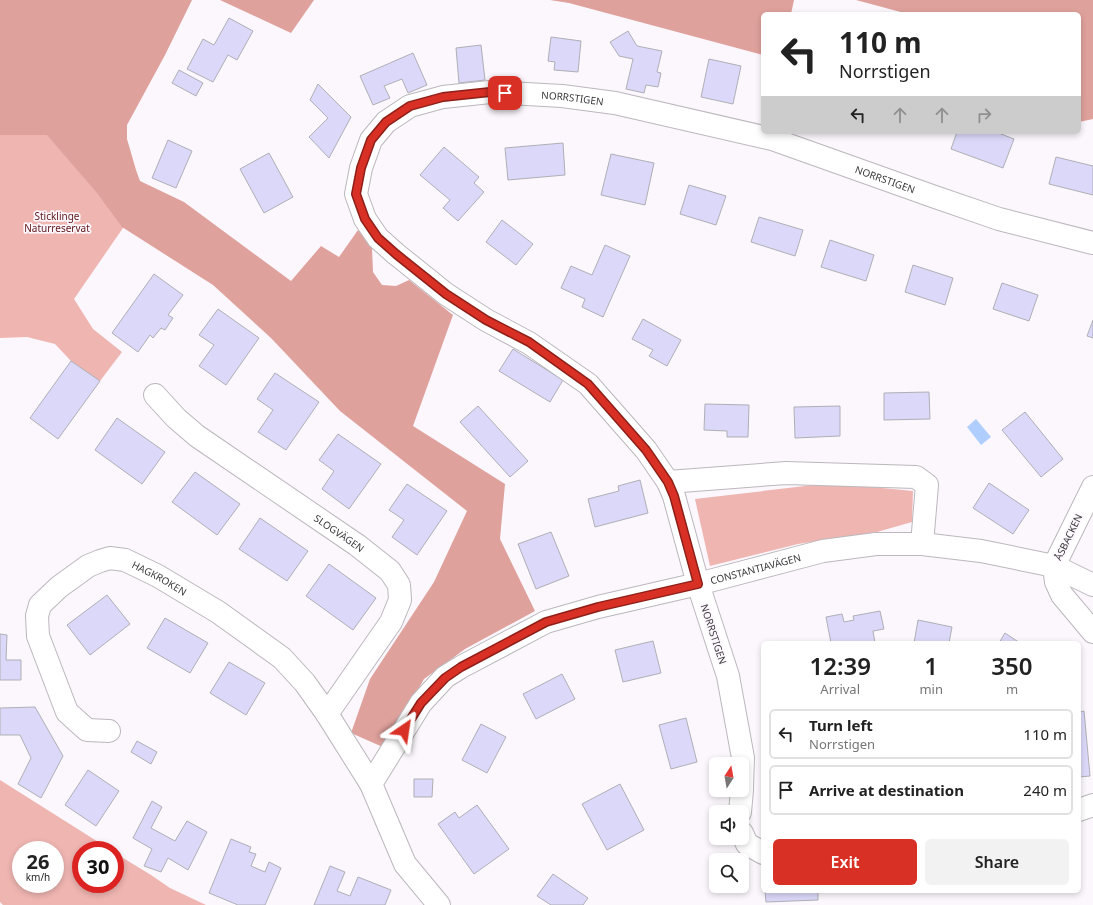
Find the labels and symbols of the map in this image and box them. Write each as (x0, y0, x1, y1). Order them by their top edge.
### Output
pin (488, 76, 522, 110)
street label: NORRSTIGEN (541, 88, 605, 108)
street label: NORRSTIGEN (853, 162, 917, 196)
park label: Sticklinge Naturreservat (24, 209, 90, 235)
street label: SLOGVÄGEN (311, 511, 367, 555)
street label: ÅSBACKEN (1051, 511, 1085, 563)
street label: CONSTANTIAVÄGEN (709, 550, 802, 587)
street label: HAGKROKEN (130, 557, 189, 599)
street label: NORRSTIGEN (698, 602, 730, 666)
position arrow (383, 709, 425, 751)
north arrow (709, 757, 749, 797)
speed limit sign: 30 (72, 841, 124, 893)

